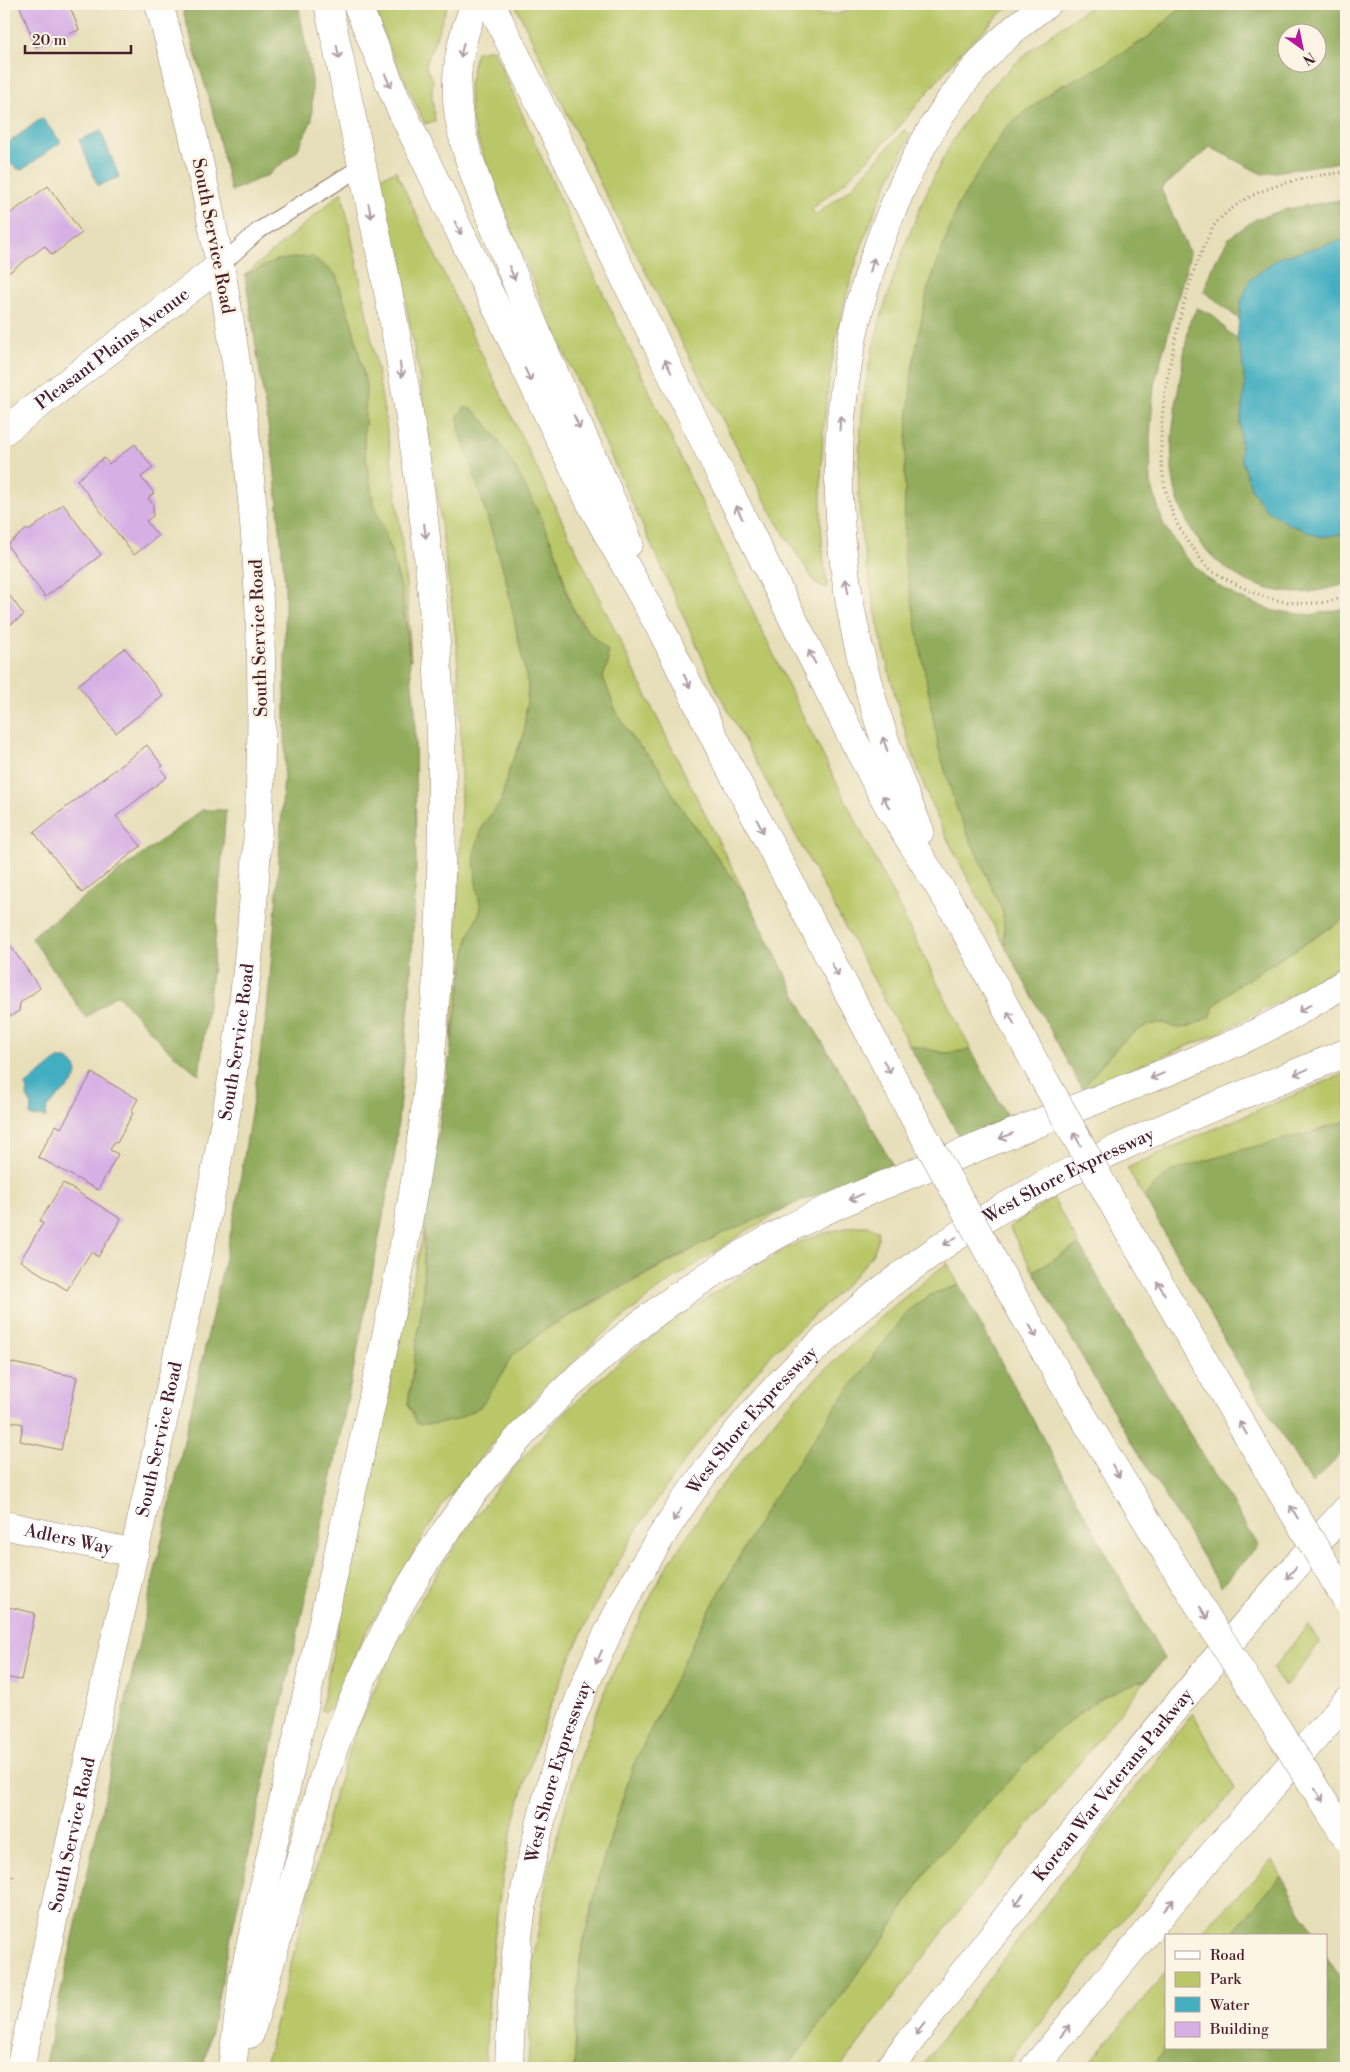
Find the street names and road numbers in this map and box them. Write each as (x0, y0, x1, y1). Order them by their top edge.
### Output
street label: South Service Road (187, 156, 240, 317)
street label: Pleasant Plains Avenue (30, 282, 194, 415)
street label: South Service Road (245, 558, 273, 717)
street label: South Service Road (214, 961, 259, 1122)
street label: West Shore Expressway (978, 1122, 1158, 1229)
street label: West Shore Expressway (681, 1341, 823, 1500)
street label: South Service Road (131, 1359, 187, 1519)
street label: Adlers Way (22, 1518, 115, 1560)
street label: West Shore Expressway (520, 1677, 597, 1866)
street label: Korean War Veterans Parkway (1028, 1683, 1198, 1886)
street label: South Service Road (44, 1754, 101, 1915)

